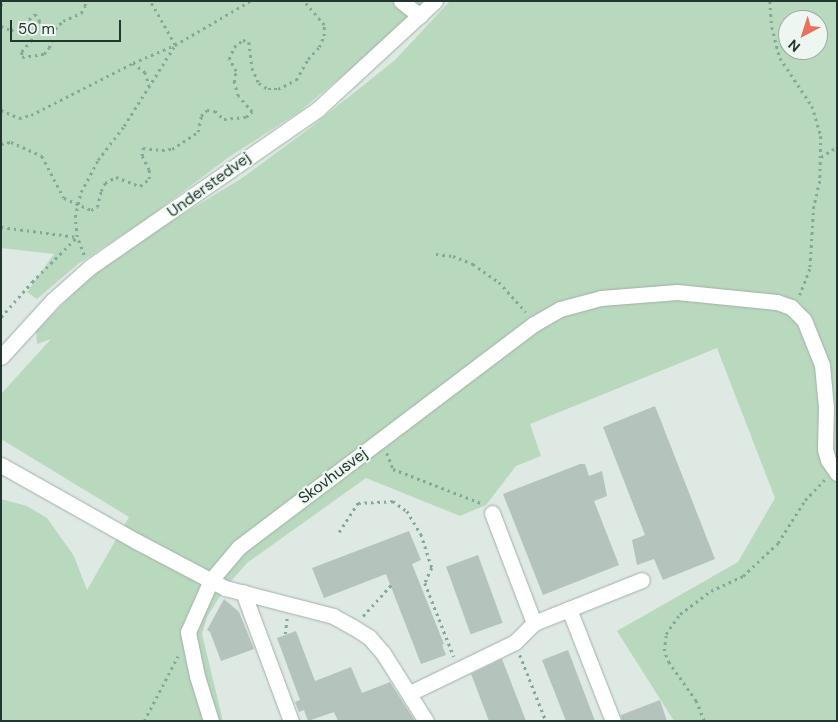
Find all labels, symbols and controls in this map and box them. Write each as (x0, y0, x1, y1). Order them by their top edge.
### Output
scale bar (12, 10, 124, 42)
north arrow (778, 10, 828, 60)
text: 50 m (18, 19, 55, 39)
text: N (784, 36, 804, 56)
street label: Understedvej (163, 148, 255, 222)
street label: Skovhusvej (295, 444, 371, 508)

